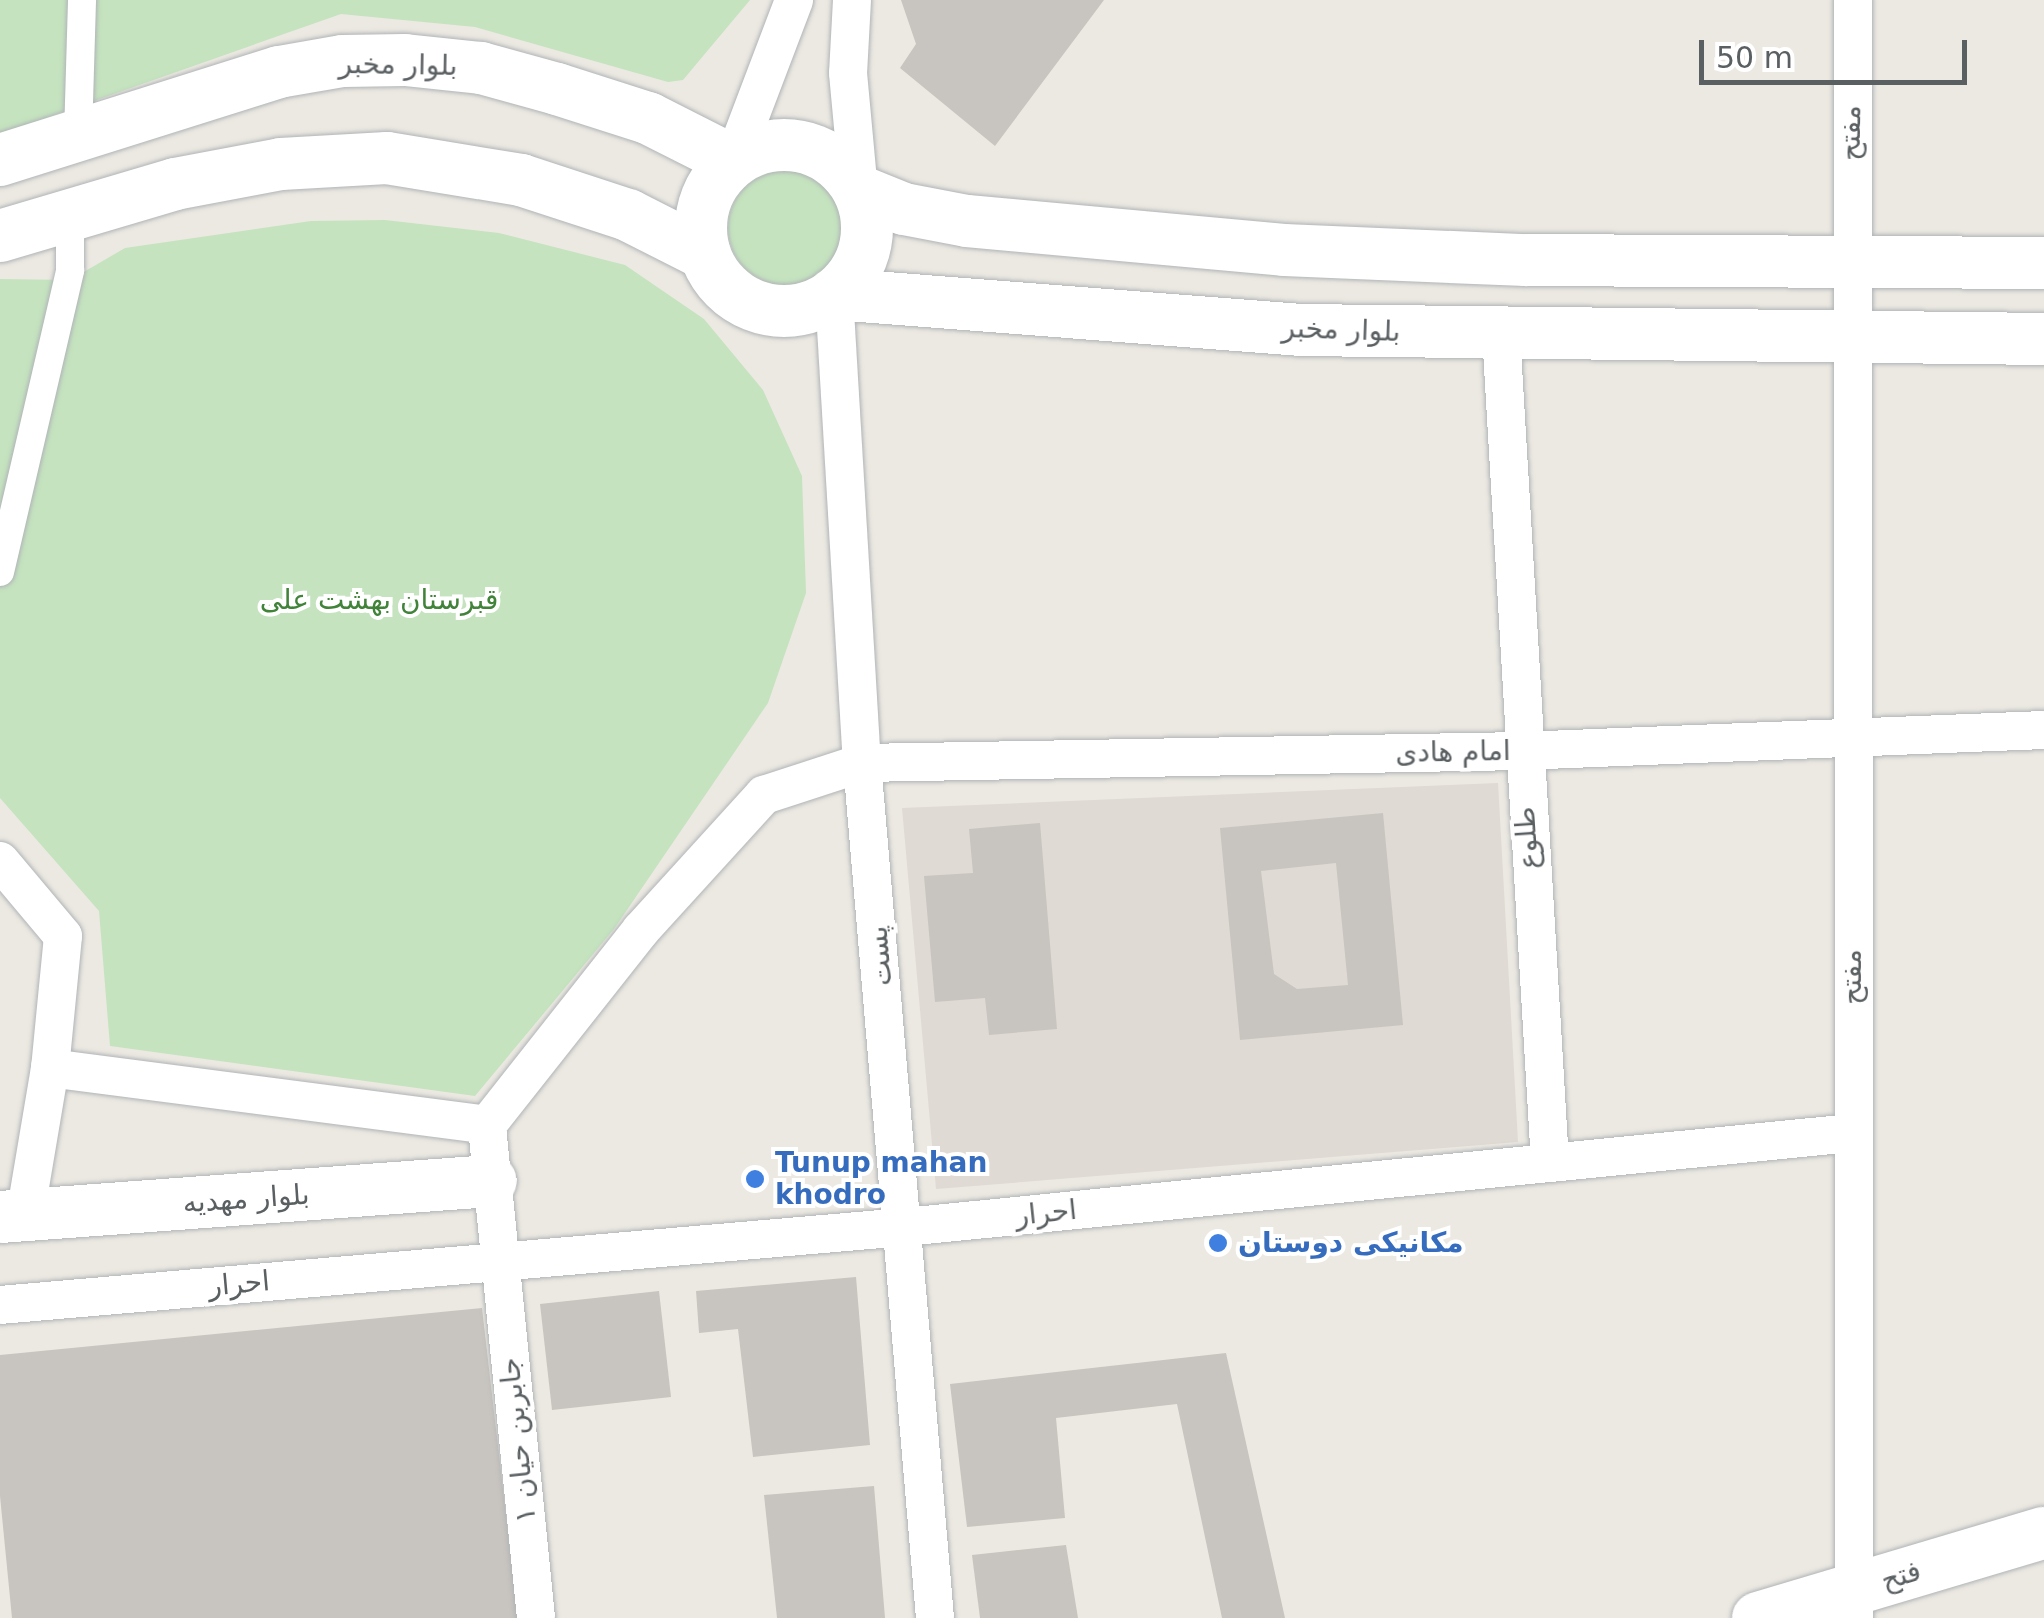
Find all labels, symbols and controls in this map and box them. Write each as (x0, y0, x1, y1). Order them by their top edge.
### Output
scale bar (1704, 20, 1972, 82)
text: 50 m (1716, 40, 1793, 75)
street label: بلوار مخبر (338, 47, 458, 83)
street label: مفتح (1834, 105, 1868, 161)
street label: بلوار مخبر (1281, 311, 1401, 349)
park label: قبرستان بهشت علی (260, 583, 498, 617)
street label: امام هادی (1395, 734, 1511, 770)
street label: طلوع (1508, 806, 1546, 870)
street label: پست (861, 925, 899, 987)
street label: مفتح (1835, 949, 1869, 1005)
place label: Tunup mahan khodro (775, 1146, 987, 1212)
marker: Tunup mahan khodro (744, 1168, 766, 1190)
street label: بلوار مهدیه (181, 1178, 311, 1220)
street label: احرار (1013, 1193, 1079, 1233)
place label: مکانیکی دوستان (1238, 1226, 1464, 1260)
marker: مکانیکی دوستان (1207, 1232, 1229, 1254)
street label: احرار (207, 1265, 271, 1303)
street label: جابربن حیان ۱ (493, 1356, 543, 1524)
street label: فتح (1877, 1554, 1925, 1598)

